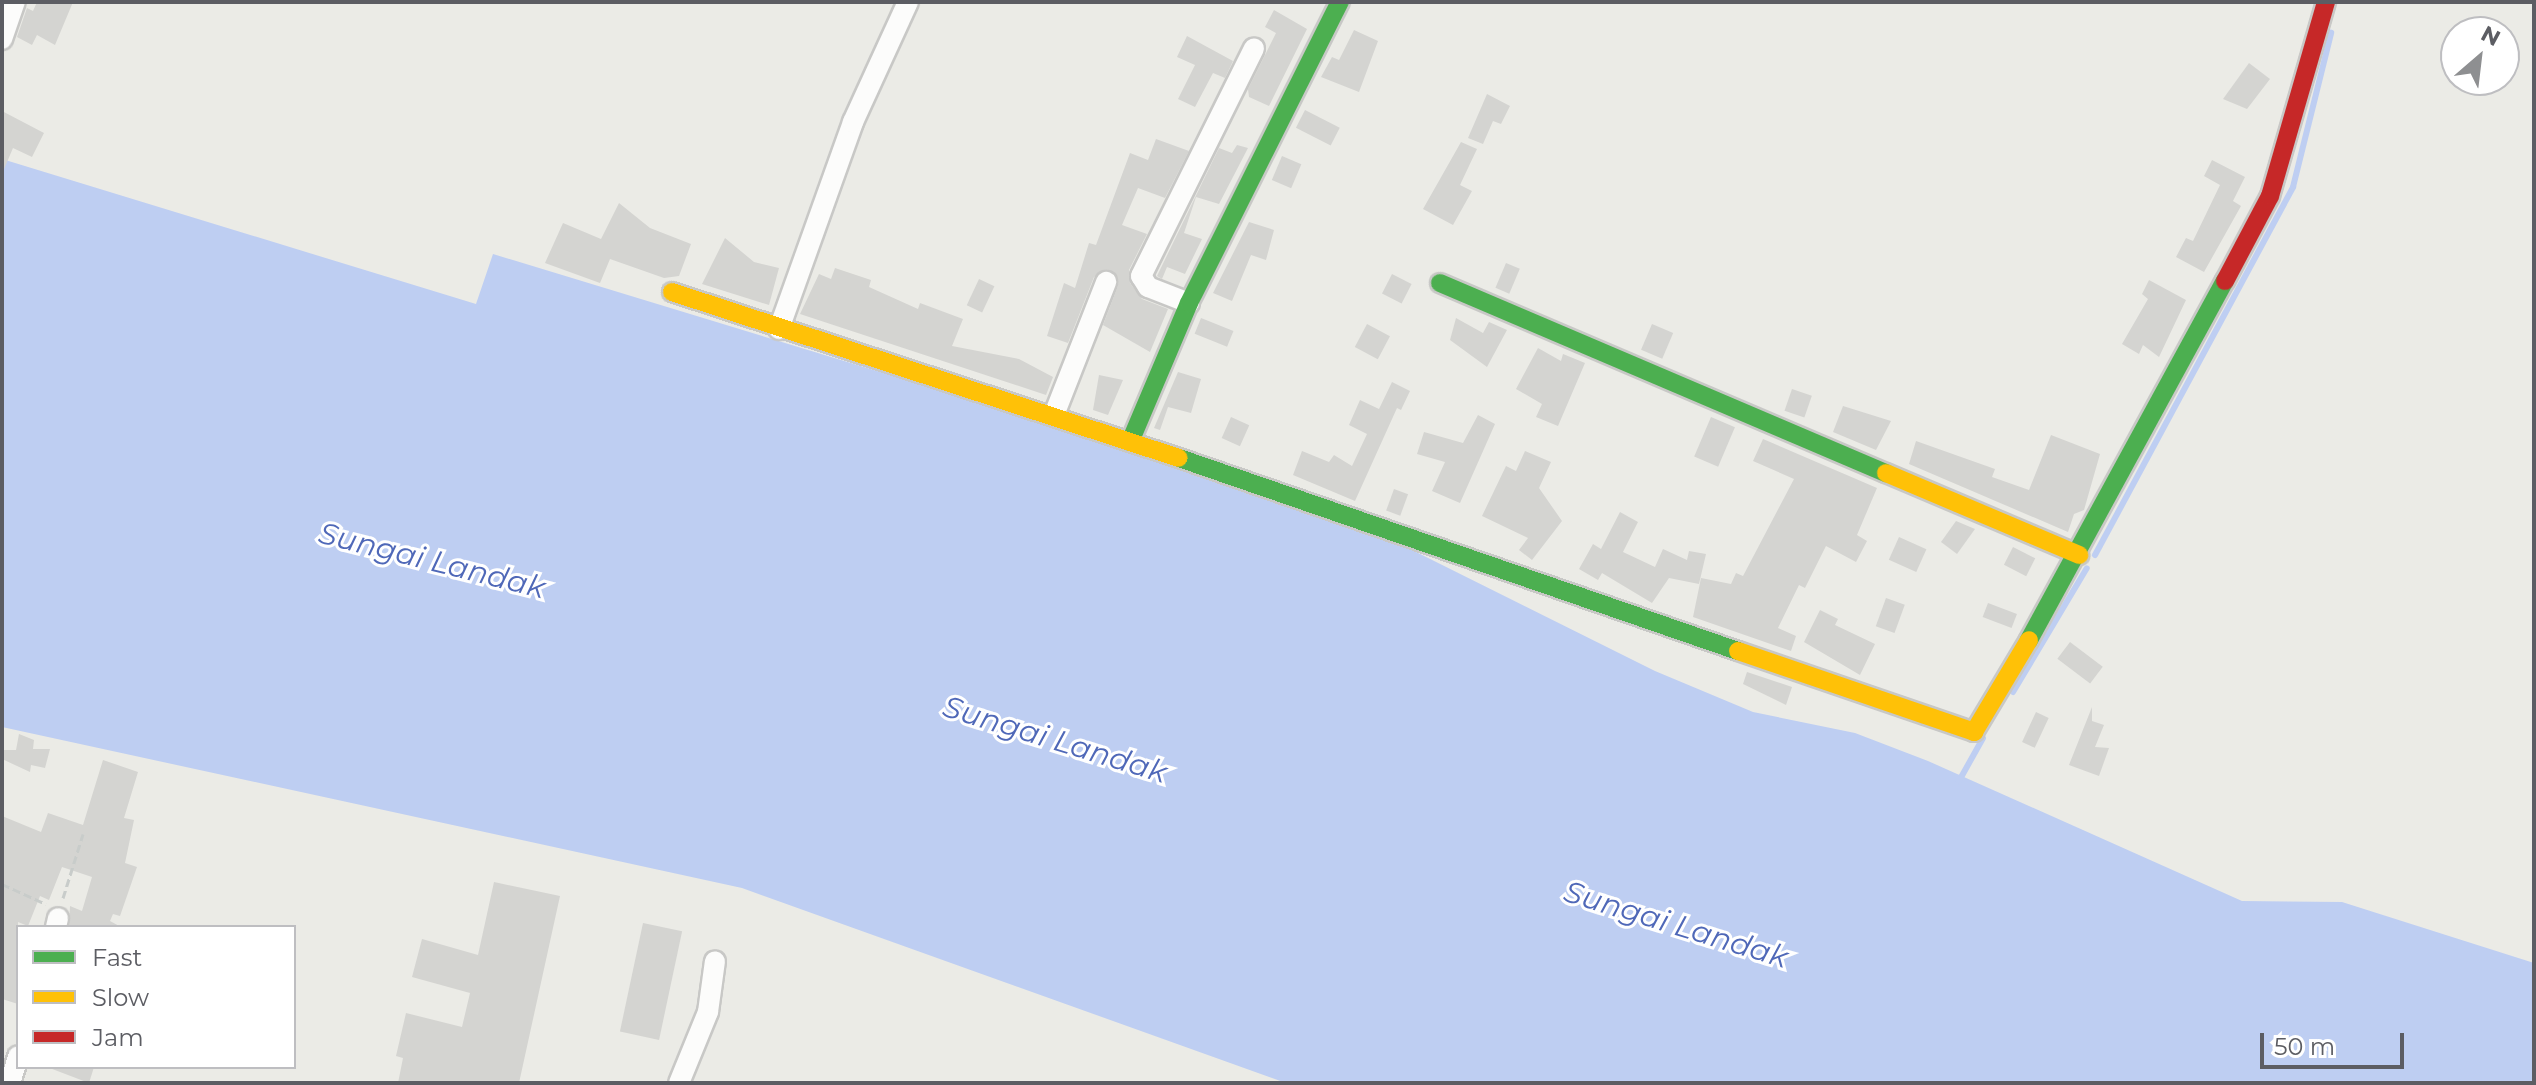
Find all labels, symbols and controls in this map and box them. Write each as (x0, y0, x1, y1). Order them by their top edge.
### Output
north arrow (2440, 16, 2520, 96)
text: N (2476, 20, 2505, 52)
water label: Sungai Landak (315, 515, 549, 607)
water label: Sungai Landak (939, 689, 1171, 791)
water label: Sungai Landak (1560, 874, 1792, 976)
legend (16, 925, 296, 1069)
text: Fast (92, 943, 142, 972)
text: Slow (92, 983, 149, 1012)
scale bar (2264, 1017, 2408, 1067)
text: Jam (92, 1023, 144, 1052)
text: 50 m (2274, 1032, 2335, 1061)

